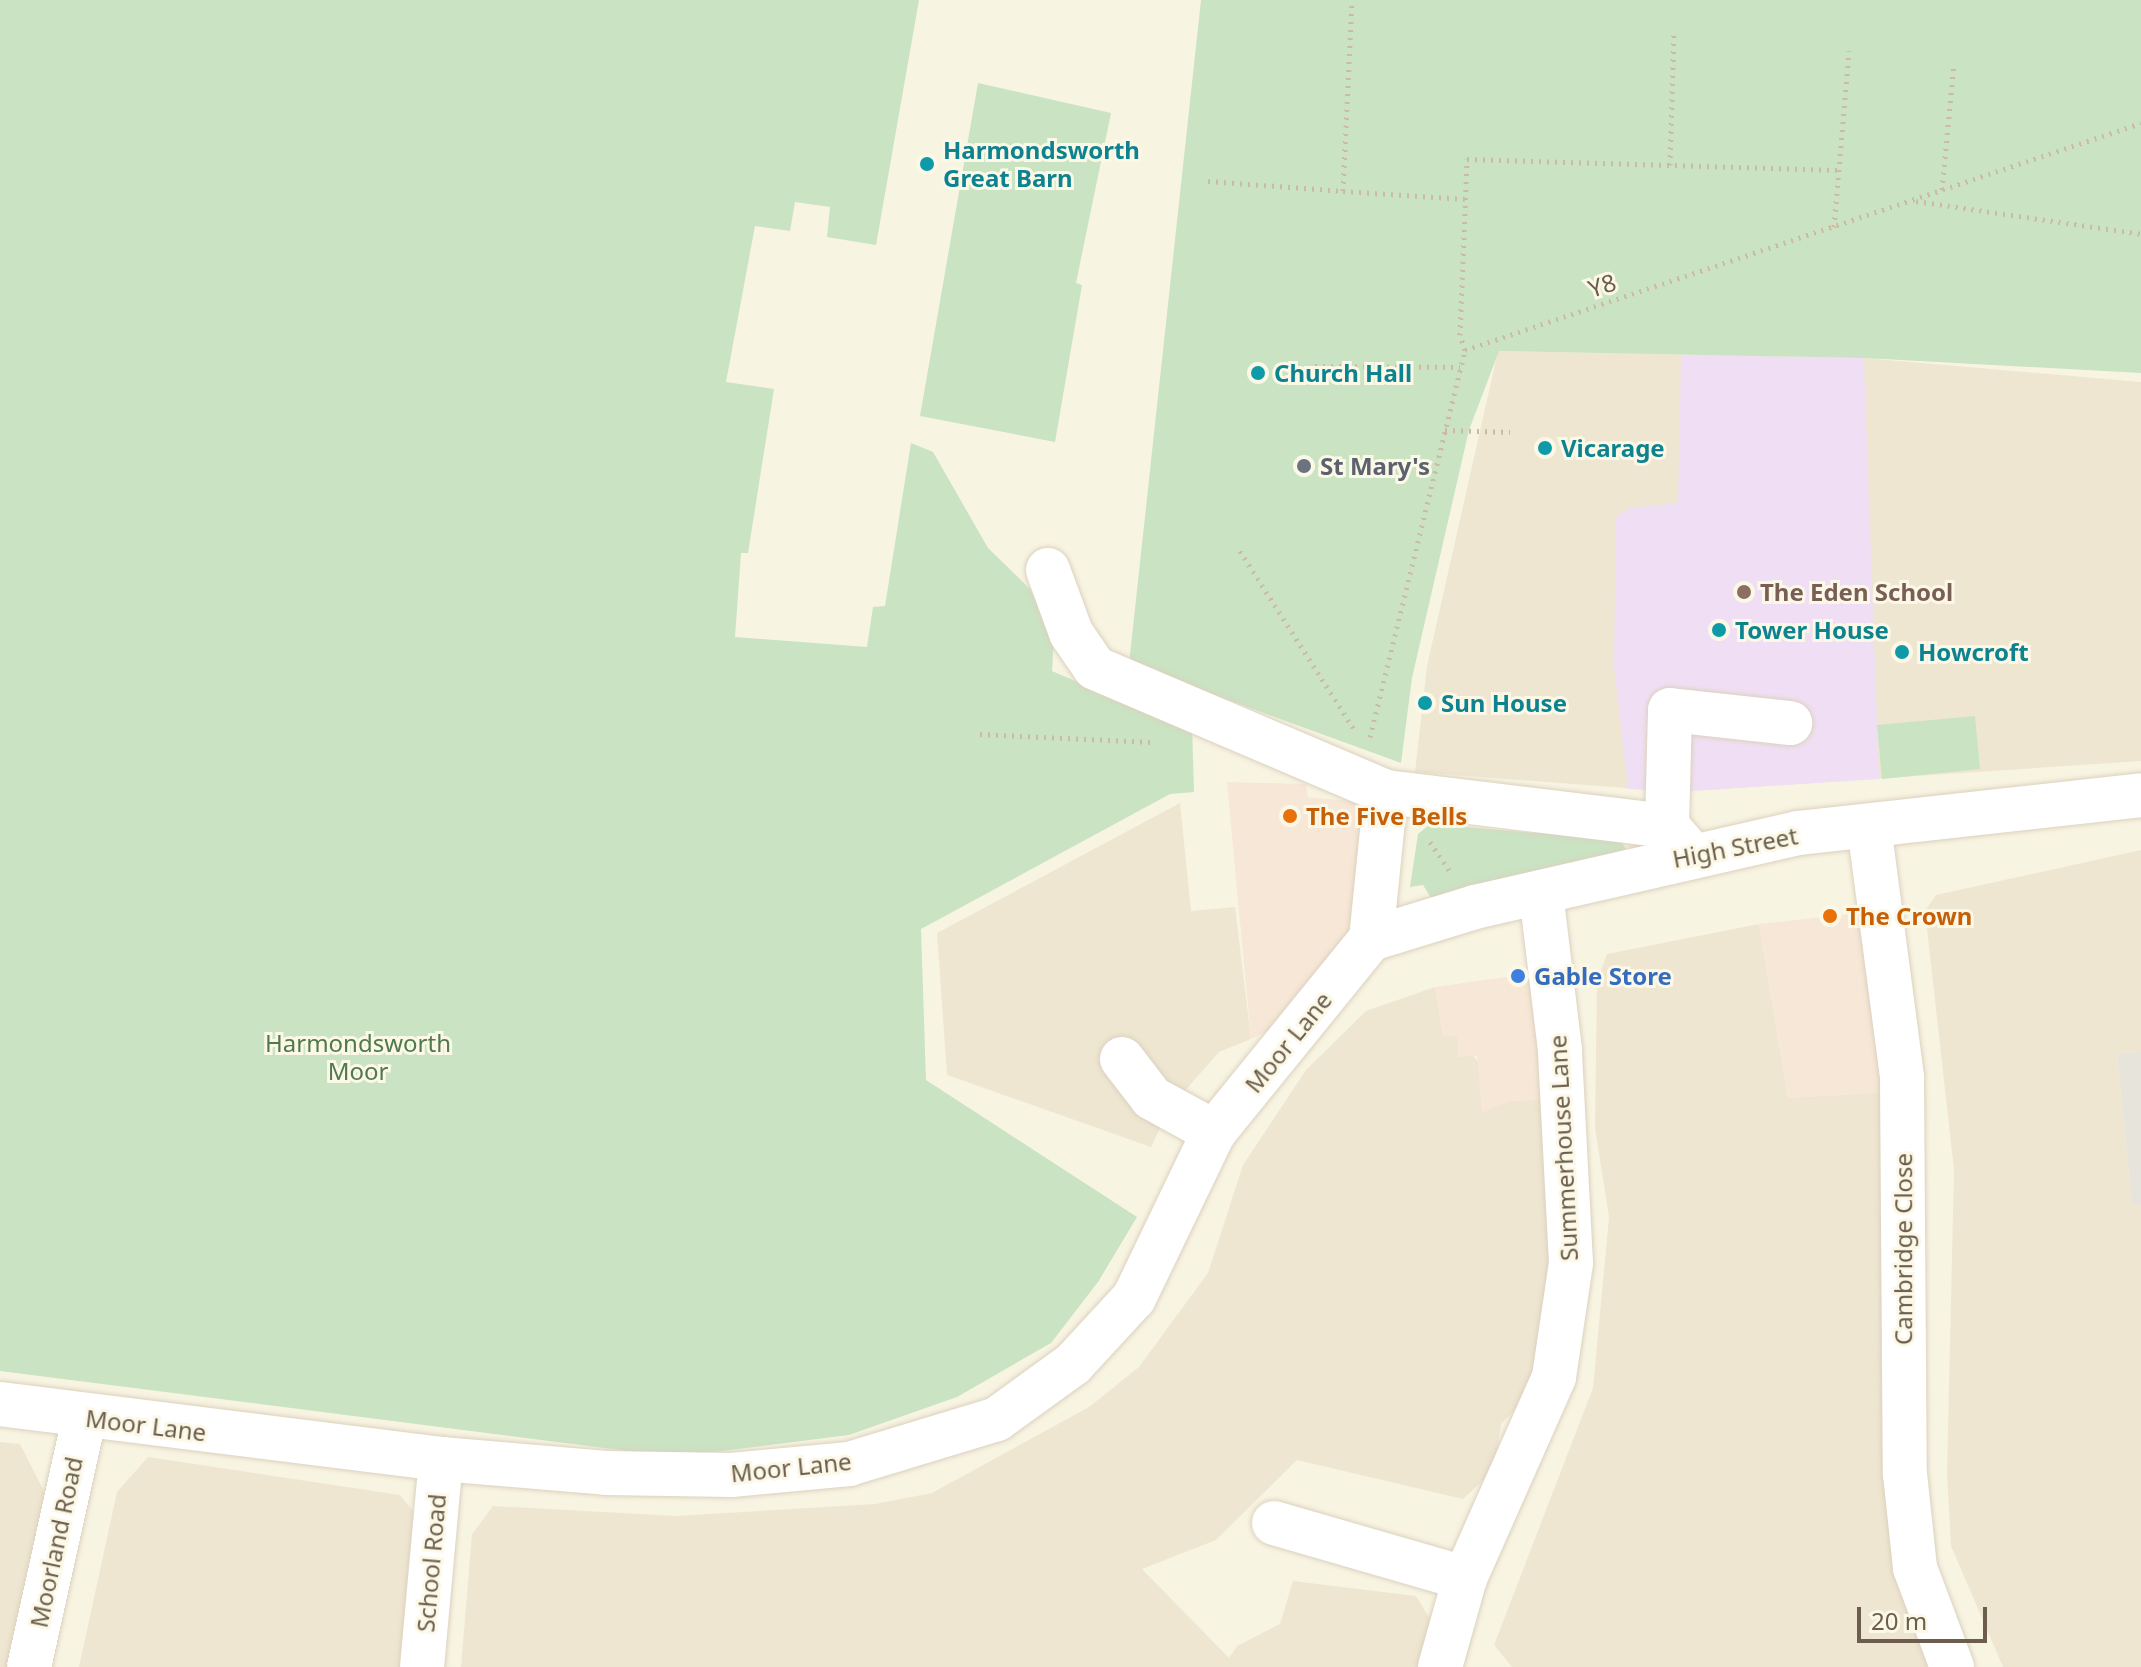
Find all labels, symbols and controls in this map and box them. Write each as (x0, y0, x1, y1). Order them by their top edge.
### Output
place label: Harmondsworth Great Barn (943, 136, 1140, 192)
marker: Harmondsworth Great Barn (918, 155, 936, 173)
street label: Y8 (1585, 267, 1619, 303)
place label: Church Hall (1274, 359, 1412, 387)
marker: Church Hall (1249, 364, 1267, 382)
place label: Vicarage (1561, 434, 1665, 462)
marker: Vicarage (1536, 439, 1554, 457)
place label: St Mary's (1320, 452, 1430, 480)
marker: St Mary's (1295, 457, 1313, 475)
place label: The Eden School (1760, 578, 1953, 606)
marker: The Eden School (1735, 583, 1753, 601)
place label: Tower House (1735, 616, 1889, 644)
marker: Tower House (1710, 621, 1728, 639)
place label: Howcroft (1918, 638, 2029, 666)
marker: Howcroft (1893, 643, 1911, 661)
place label: Sun House (1441, 689, 1567, 717)
marker: Sun House (1416, 694, 1434, 712)
place label: The Five Bells (1306, 802, 1467, 830)
marker: The Five Bells (1281, 807, 1299, 825)
street label: High Street (1670, 821, 1800, 873)
place label: The Crown (1846, 902, 1972, 930)
marker: The Crown (1821, 907, 1839, 925)
place label: Gable Store (1534, 962, 1672, 990)
marker: Gable Store (1509, 967, 1527, 985)
street label: Moor Lane (1239, 986, 1337, 1098)
park label: Harmondsworth Moor (265, 1029, 451, 1085)
street label: Summerhouse Lane (1543, 1034, 1583, 1262)
street label: Cambridge Close (1889, 1153, 1917, 1345)
street label: Moor Lane (84, 1403, 208, 1447)
street label: Moor Lane (729, 1446, 853, 1488)
street label: Moorland Road (24, 1454, 88, 1630)
street label: School Road (411, 1493, 451, 1633)
scale bar (1861, 1591, 1991, 1641)
text: 20 m (1871, 1604, 1927, 1637)

